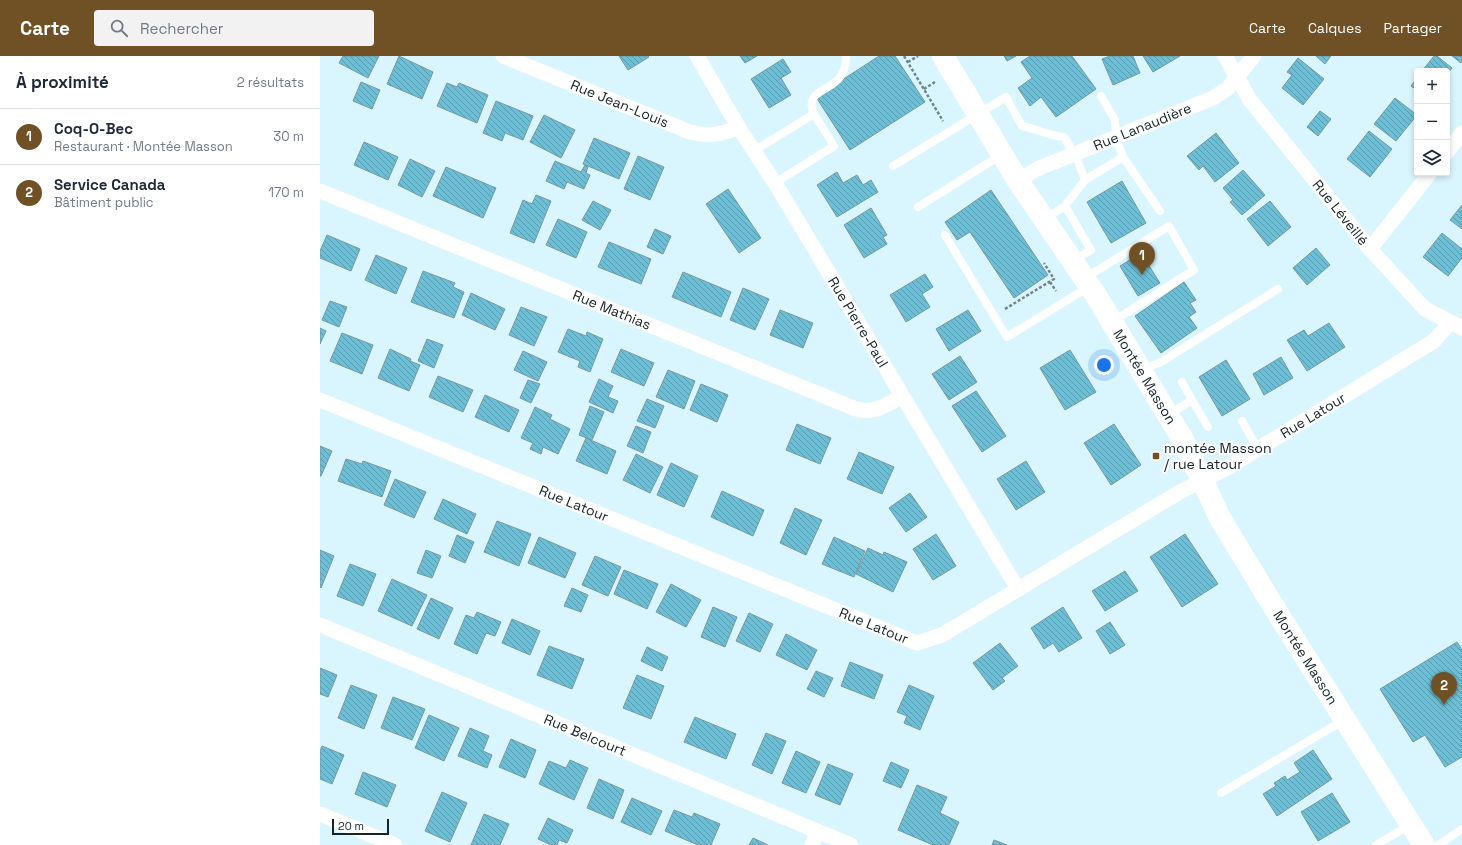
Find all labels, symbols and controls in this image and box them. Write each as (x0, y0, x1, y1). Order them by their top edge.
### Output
search box (94, 10, 374, 46)
text: Carte (20, 16, 70, 41)
icon: search (108, 17, 130, 39)
text: Rechercher (140, 19, 224, 38)
text: Carte (1249, 19, 1286, 37)
text: Calques (1308, 19, 1362, 37)
text: Partager (1384, 19, 1442, 37)
map controls (1414, 68, 1450, 176)
button: + (1414, 68, 1450, 104)
text: À proximité (16, 71, 109, 93)
text: 2 résultats (237, 74, 304, 91)
street label: Rue Jean-Louis (568, 75, 671, 131)
street label: Rue Lanaudière (1091, 99, 1194, 154)
button: − (1414, 104, 1450, 140)
text: Coq-O-Bec (54, 119, 133, 138)
text: 1 (26, 128, 32, 145)
text: 30 m (273, 128, 304, 145)
text: Restaurant · Montée Masson (54, 138, 233, 155)
button: layers (1414, 140, 1450, 176)
text: Service Canada (54, 175, 165, 194)
street label: Rue Léveillé (1309, 176, 1372, 249)
text: 2 (25, 184, 33, 201)
text: 170 m (268, 184, 304, 201)
text: Bâtiment public (54, 194, 154, 211)
pin: 1 (1129, 242, 1155, 275)
street label: Rue Pierre-Paul (824, 273, 892, 371)
street label: Rue Mathias (570, 286, 654, 334)
street label: Montée Masson (1109, 326, 1180, 427)
your location (1094, 355, 1114, 375)
street label: Rue Latour (1277, 388, 1349, 442)
place label: montée Masson / rue Latour (1164, 439, 1272, 473)
marker: montée Masson / rue Latour (1151, 451, 1161, 461)
street label: Rue Latour (536, 481, 611, 525)
street label: Rue Latour (837, 603, 911, 648)
street label: Montée Masson (1269, 607, 1342, 708)
pin: 2 (1431, 672, 1457, 705)
street label: Rue Belcourt (541, 710, 629, 760)
scale bar (332, 817, 389, 836)
text: 20 m (338, 819, 364, 833)

